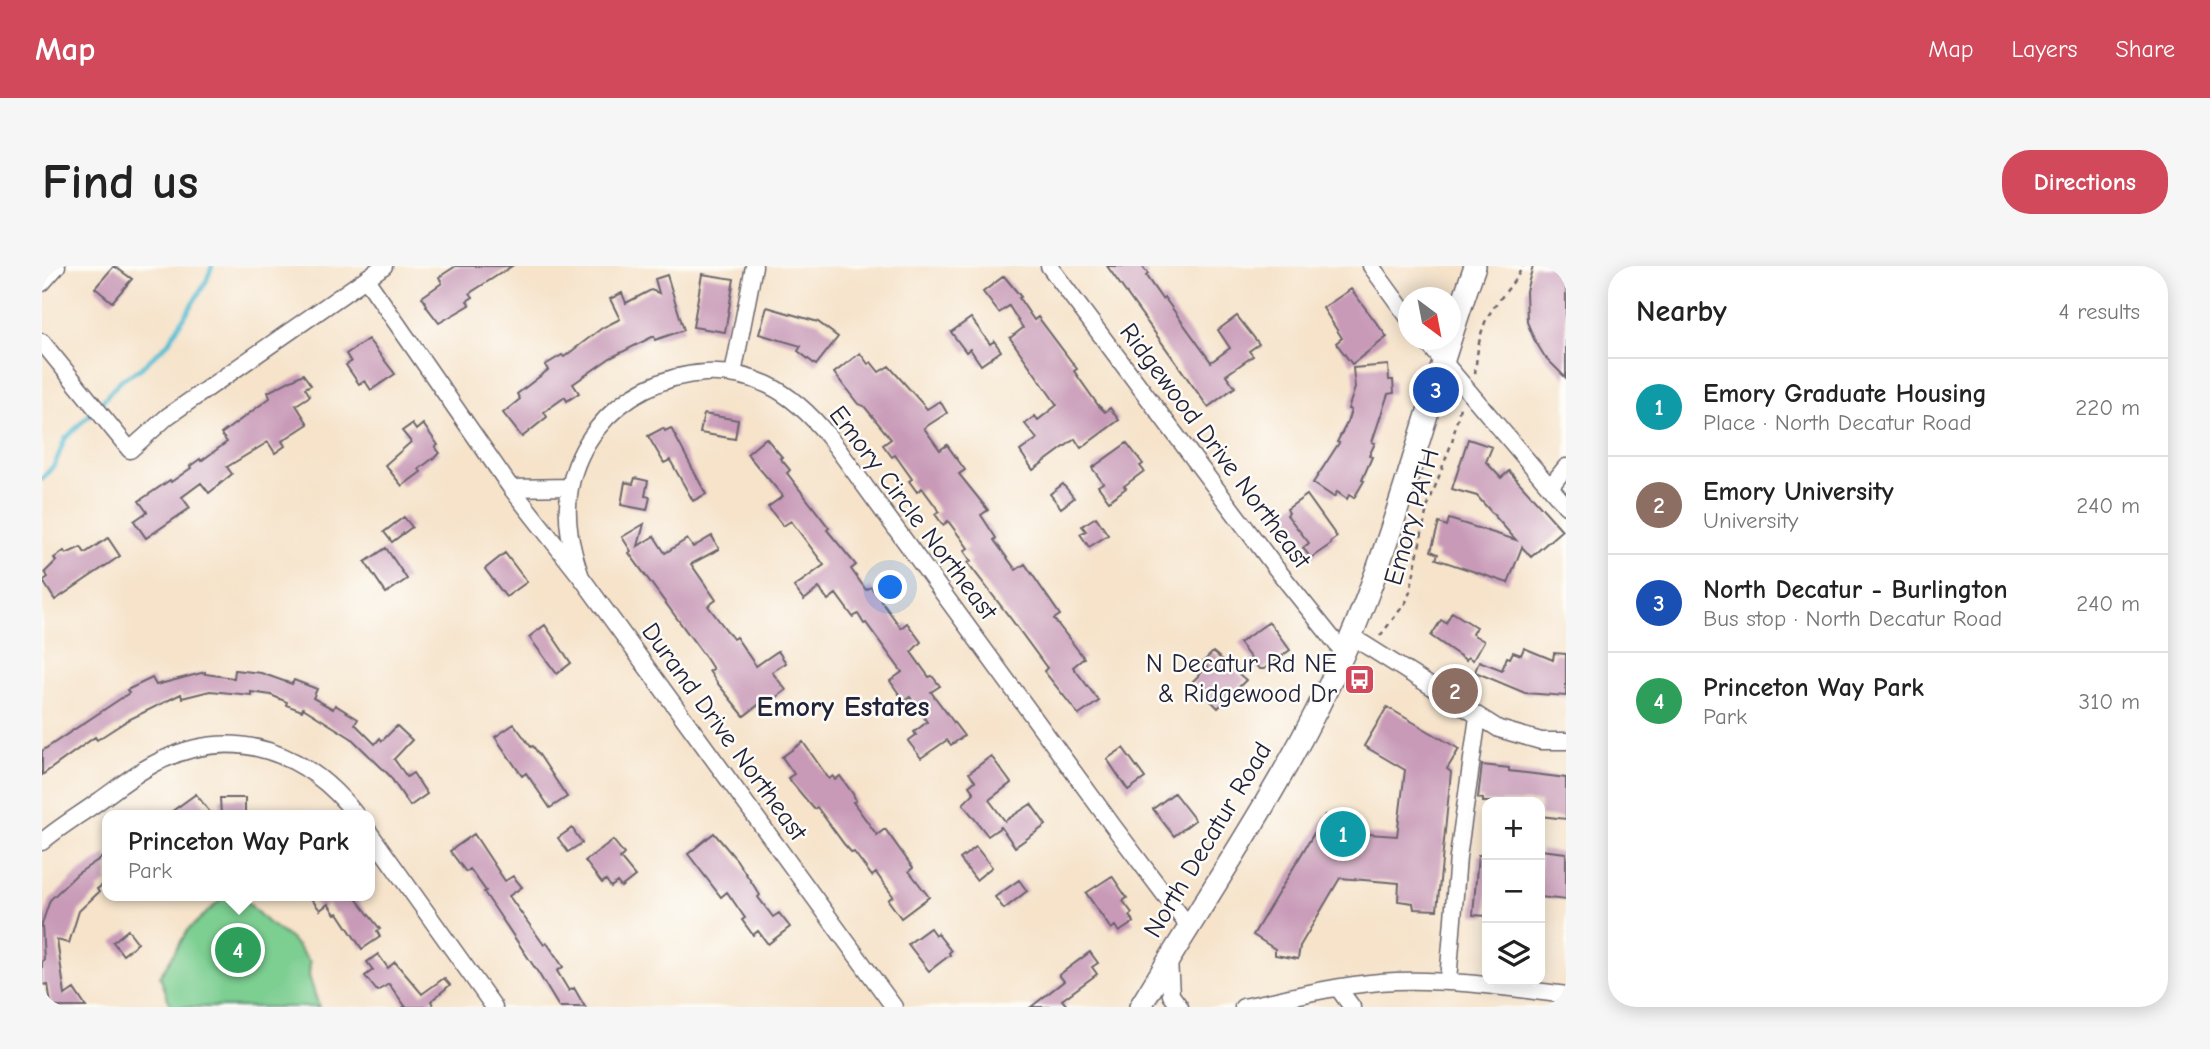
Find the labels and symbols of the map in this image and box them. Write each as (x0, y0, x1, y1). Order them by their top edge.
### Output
north arrow (1398, 287, 1461, 350)
street label: Ridgewood Drive Northeast (1113, 318, 1318, 576)
pin: 3 (1413, 364, 1459, 416)
street label: Emory Circle Northeast (823, 400, 1004, 627)
street label: Emory PATH (1378, 445, 1446, 589)
your location (873, 570, 907, 604)
street label: Durand Drive Northeast (635, 617, 814, 848)
place label: N Decatur Rd NE & Ridgewood Dr (1146, 649, 1338, 709)
bus stop icon: N Decatur Rd NE & Ridgewood Dr (1343, 662, 1377, 696)
pin: 2 (1432, 665, 1478, 717)
district label: Emory Estates (757, 691, 930, 723)
street label: North Decatur Road (1138, 737, 1278, 943)
pin: 1 (1320, 808, 1366, 860)
pin: 4 (215, 924, 261, 976)

